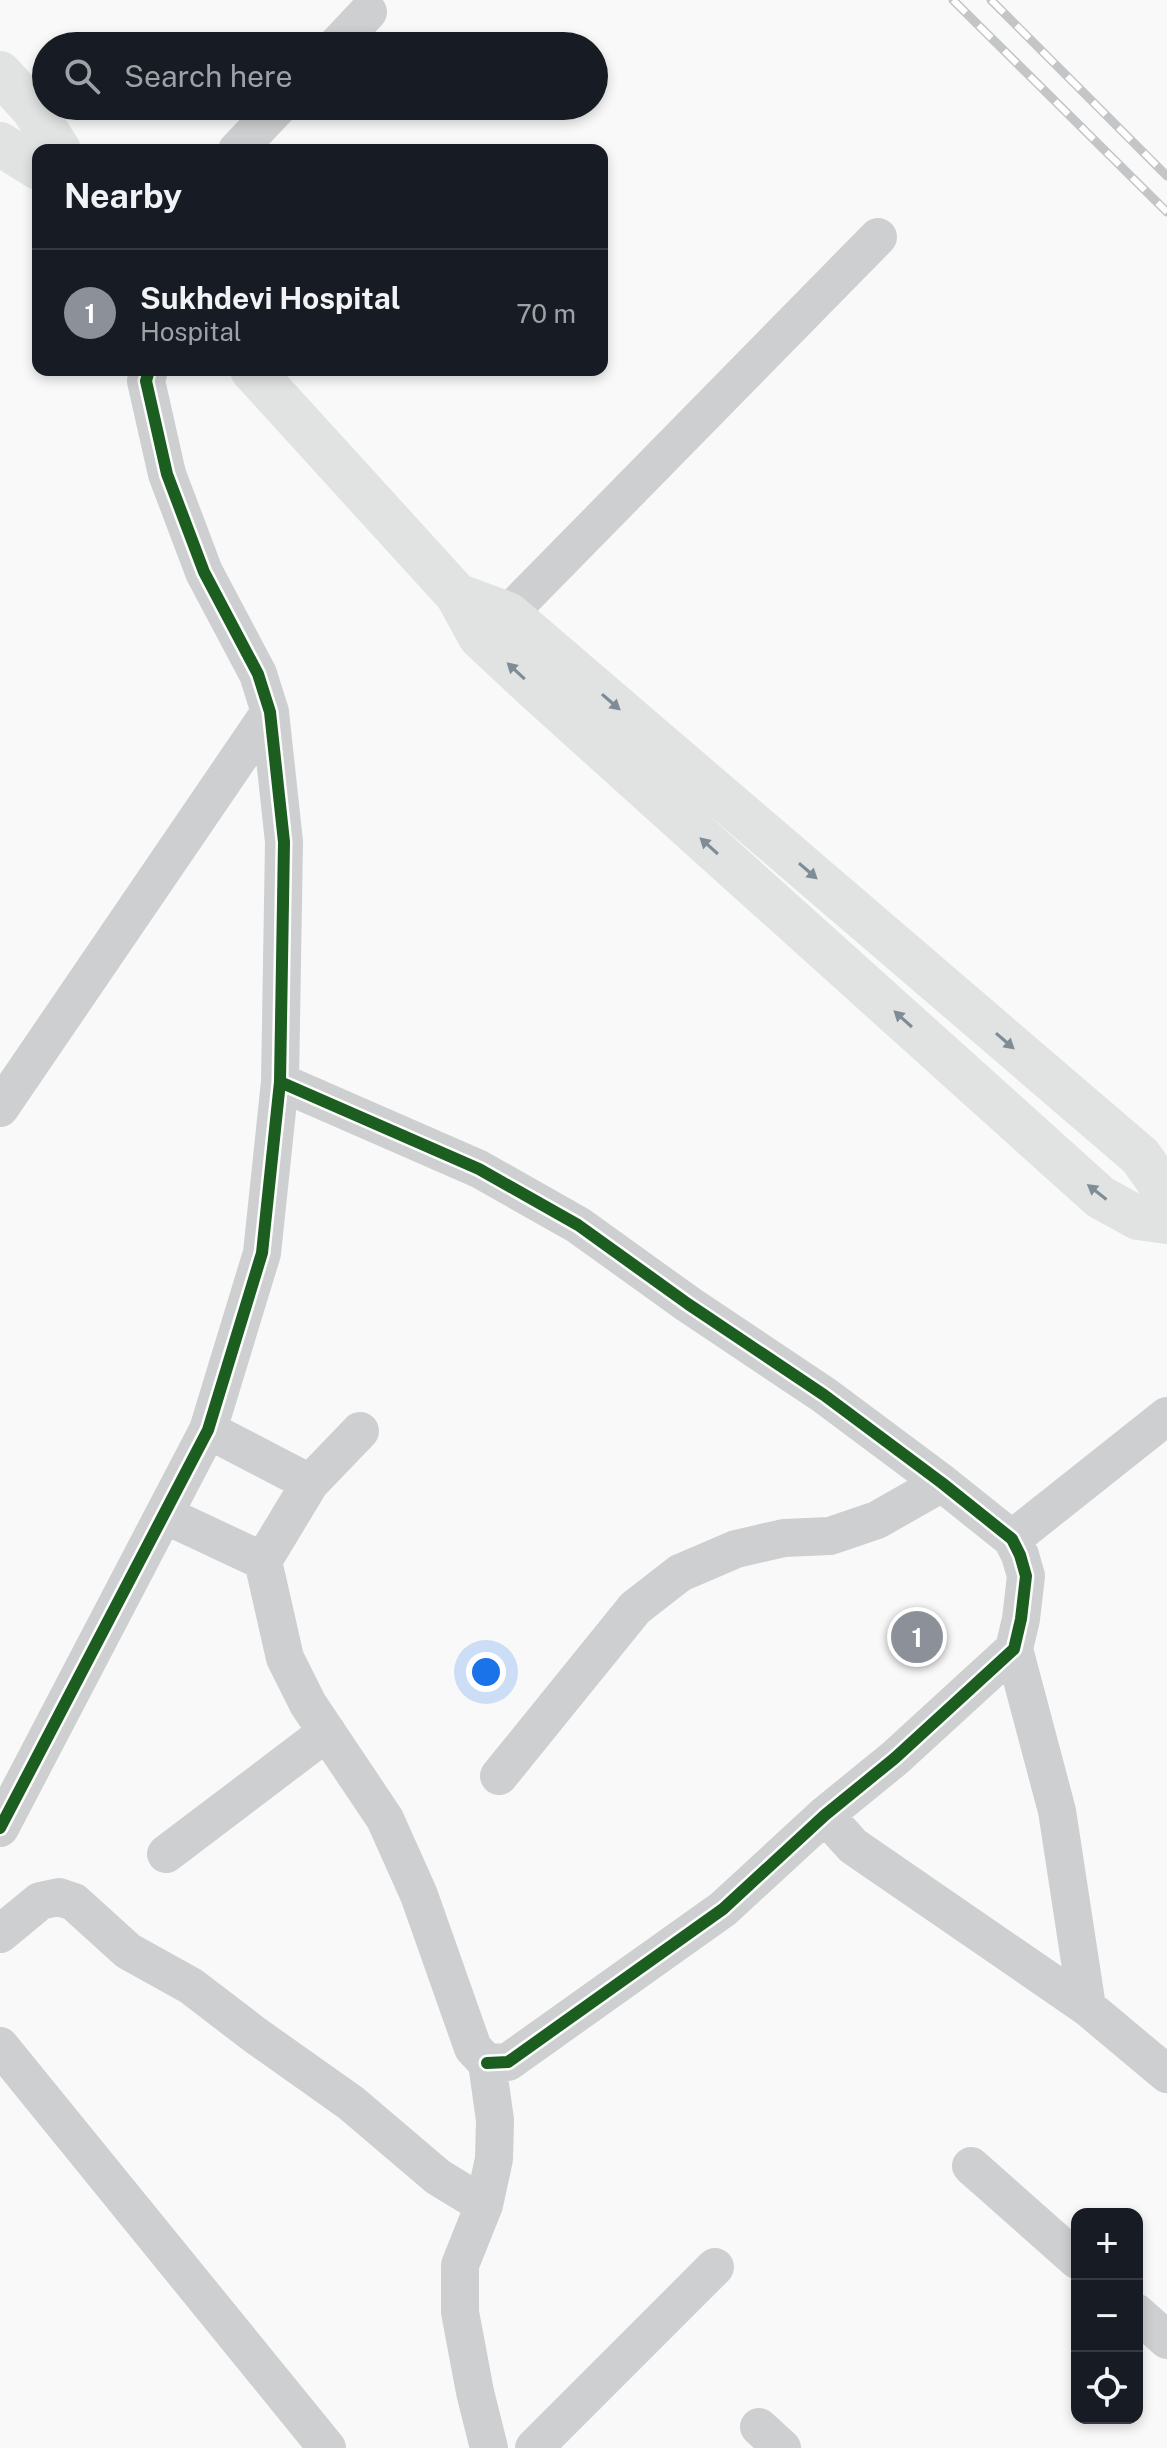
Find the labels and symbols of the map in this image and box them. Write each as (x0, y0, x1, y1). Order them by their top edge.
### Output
one-way arrow (507, 663, 526, 681)
one-way arrow (600, 693, 620, 710)
one-way arrow (700, 837, 719, 855)
one-way arrow (798, 862, 818, 879)
one-way arrow (893, 1011, 912, 1029)
one-way arrow (996, 1031, 1015, 1049)
one-way arrow (1087, 1185, 1107, 1201)
pin: 1 (891, 1607, 943, 1667)
your location (466, 1652, 506, 1692)

